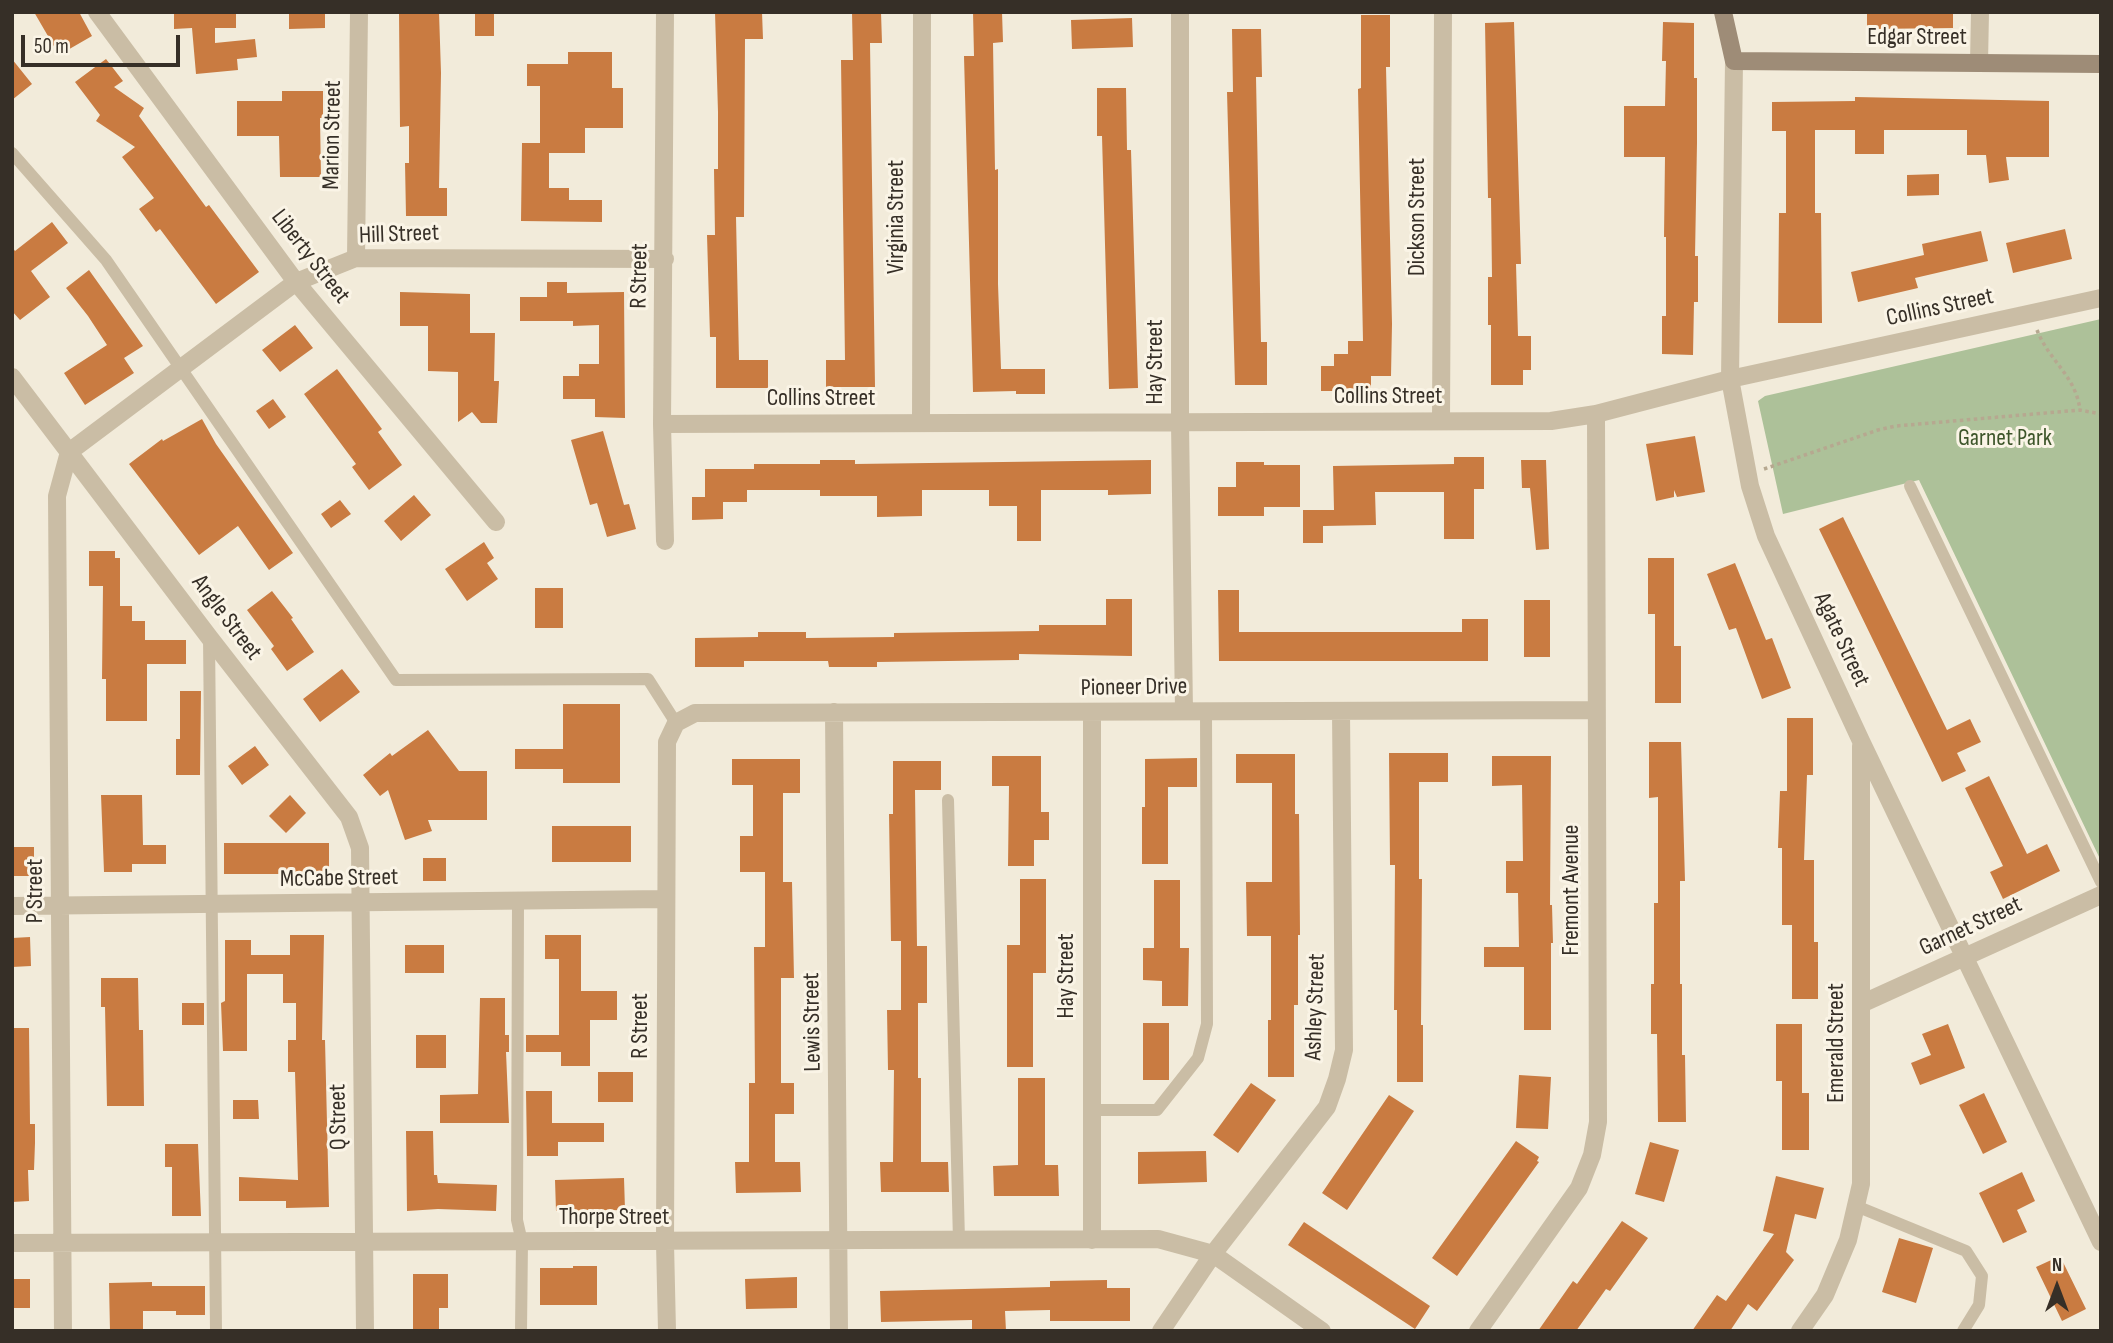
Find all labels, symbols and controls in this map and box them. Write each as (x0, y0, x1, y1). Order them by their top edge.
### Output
scale bar (24, 21, 184, 65)
street label: Edgar Street (1867, 24, 1967, 52)
text: 50 m (34, 34, 69, 59)
street label: Marion Street (318, 80, 348, 190)
street label: Dickson Street (1404, 158, 1432, 276)
street label: Virginia Street (883, 160, 911, 274)
street label: Liberty Street (264, 204, 356, 310)
street label: Hill Street (359, 219, 439, 251)
street label: R Street (625, 243, 655, 309)
street label: Collins Street (1884, 283, 1996, 333)
street label: Hay Street (1142, 320, 1170, 404)
street label: Collins Street (1334, 383, 1442, 411)
street label: Collins Street (767, 385, 875, 413)
park label: Garnet Park (1958, 425, 2052, 453)
street label: Angle Street (185, 570, 267, 666)
street label: Agate Street (1807, 588, 1875, 692)
street label: Pioneer Drive (1080, 673, 1188, 703)
street label: Fremont Avenue (1558, 825, 1586, 955)
street label: P Street (22, 859, 50, 923)
street label: McCabe Street (280, 864, 398, 894)
street label: Garnet Street (1915, 891, 2027, 963)
street label: Hay Street (1053, 934, 1081, 1018)
street label: Ashley Street (1300, 953, 1332, 1061)
street label: Lewis Street (798, 972, 828, 1072)
street label: Emerald Street (1823, 983, 1851, 1103)
street label: R Street (627, 993, 655, 1059)
street label: Q Street (324, 1084, 354, 1150)
street label: Thorpe Street (559, 1204, 669, 1232)
north arrow (2022, 1252, 2092, 1322)
text: N (2052, 1254, 2062, 1277)

